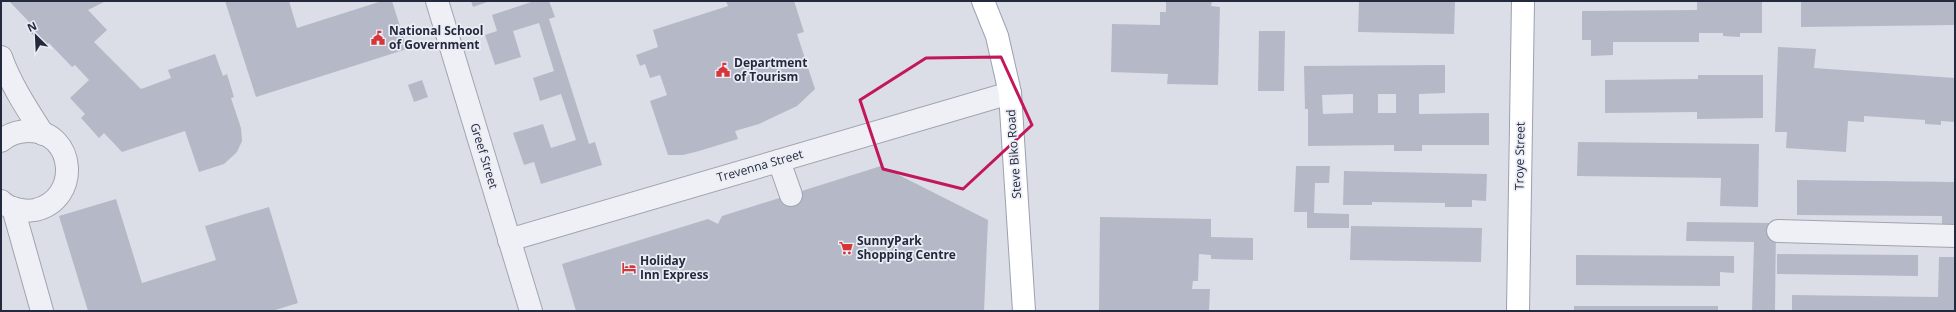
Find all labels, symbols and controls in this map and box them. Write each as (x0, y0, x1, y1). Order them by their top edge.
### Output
north arrow (16, 16, 56, 56)
text: N (25, 18, 39, 35)
place label: National School of Government (389, 22, 483, 53)
public building icon: National School of Government (370, 30, 386, 46)
place label: Department of Tourism (734, 54, 807, 85)
public building icon: Department of Tourism (715, 62, 731, 78)
street label: Steve Biko Road (1002, 109, 1025, 199)
street label: Greef Street (466, 121, 503, 191)
street label: Troye Street (1510, 122, 1529, 190)
street label: Trevenna Street (715, 145, 805, 186)
place label: SunnyPark Shopping Centre (857, 232, 956, 263)
supermarket icon: SunnyPark Shopping Centre (838, 240, 854, 256)
place label: Holiday Inn Express (640, 252, 709, 283)
hotel icon: Holiday Inn Express (621, 260, 637, 276)

